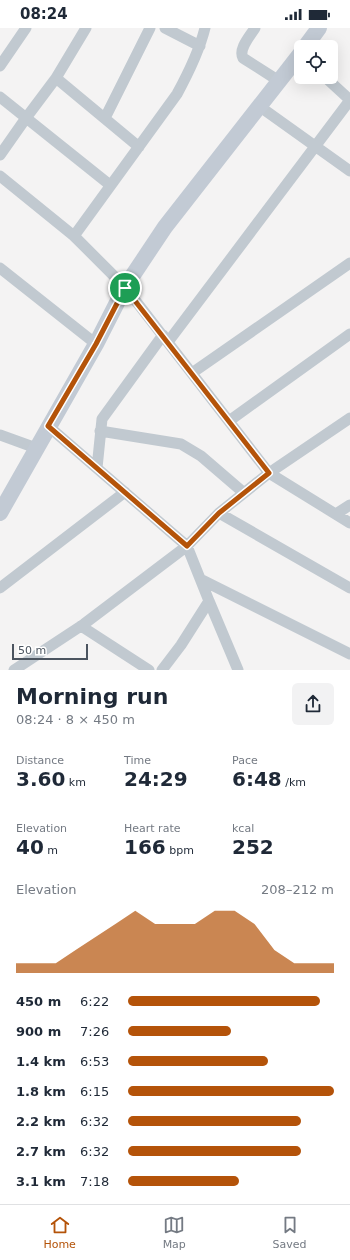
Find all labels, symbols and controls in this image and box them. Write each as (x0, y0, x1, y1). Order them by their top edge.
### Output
text: 08:24 (20, 5, 68, 23)
map controls (294, 40, 338, 84)
button: locate (294, 40, 338, 84)
pin (108, 271, 142, 305)
icon: arrive (114, 277, 136, 299)
scale bar (12, 642, 88, 661)
text: 50 m (18, 644, 46, 657)
button: share (292, 683, 334, 725)
text: Morning run (16, 684, 168, 709)
text: 08:24 · 8 × 450 m (16, 712, 135, 727)
text: Distance (16, 754, 64, 767)
text: Time (124, 754, 151, 767)
text: Pace (232, 754, 258, 767)
text: 3.60 (16, 767, 65, 791)
text: 24:29 (124, 767, 188, 791)
text: 6:48 (232, 767, 282, 791)
text: km (65, 776, 86, 789)
text: /km (282, 776, 306, 789)
text: Elevation (16, 822, 67, 835)
text: Heart rate (124, 822, 180, 835)
text: kcal (232, 822, 254, 835)
text: 40 (16, 835, 44, 859)
text: 166 (124, 835, 166, 859)
text: 252 (232, 835, 274, 859)
text: m (44, 844, 58, 857)
text: bpm (166, 844, 194, 857)
text: Elevation (16, 882, 76, 897)
text: 208–212 m (261, 882, 334, 897)
text: 450 m (16, 994, 61, 1009)
text: 6:22 (80, 994, 109, 1009)
text: 900 m (16, 1024, 61, 1039)
text: 7:26 (80, 1024, 109, 1039)
text: 1.4 km (16, 1054, 66, 1069)
text: 6:53 (80, 1054, 109, 1069)
text: 1.8 km (16, 1084, 66, 1099)
text: 6:15 (80, 1084, 109, 1099)
text: 2.2 km (16, 1114, 66, 1129)
text: 6:32 (80, 1114, 109, 1129)
text: 2.7 km (16, 1144, 66, 1159)
text: 6:32 (80, 1144, 109, 1159)
text: 3.1 km (16, 1174, 66, 1189)
text: 7:18 (80, 1174, 109, 1189)
tab: Home (43, 1214, 76, 1251)
tab: Map (163, 1214, 186, 1251)
tab: Saved (273, 1214, 307, 1251)

